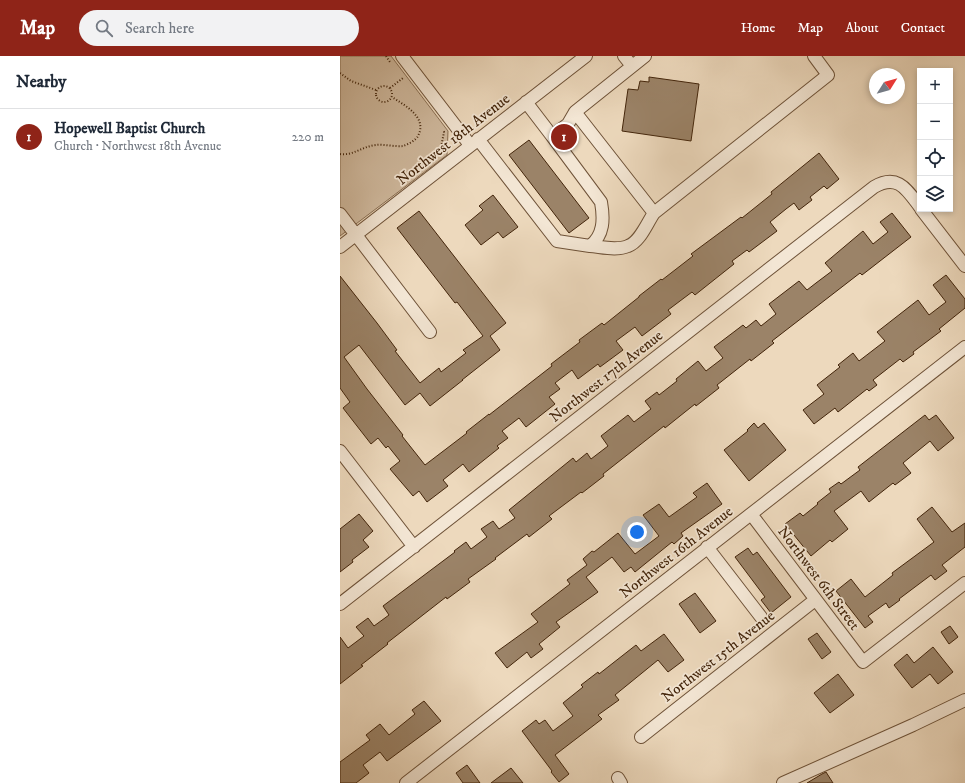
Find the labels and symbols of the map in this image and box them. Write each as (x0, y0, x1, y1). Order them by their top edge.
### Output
north arrow (869, 68, 905, 104)
street label: Northwest 18th Avenue (393, 89, 514, 189)
pin: 1 (551, 122, 577, 152)
street label: Northwest 17th Avenue (546, 326, 667, 427)
street label: Northwest 16th Avenue (616, 502, 737, 603)
your location (627, 522, 647, 542)
street label: Northwest 6th Street (773, 523, 864, 634)
street label: Northwest 15th Avenue (658, 606, 779, 706)

